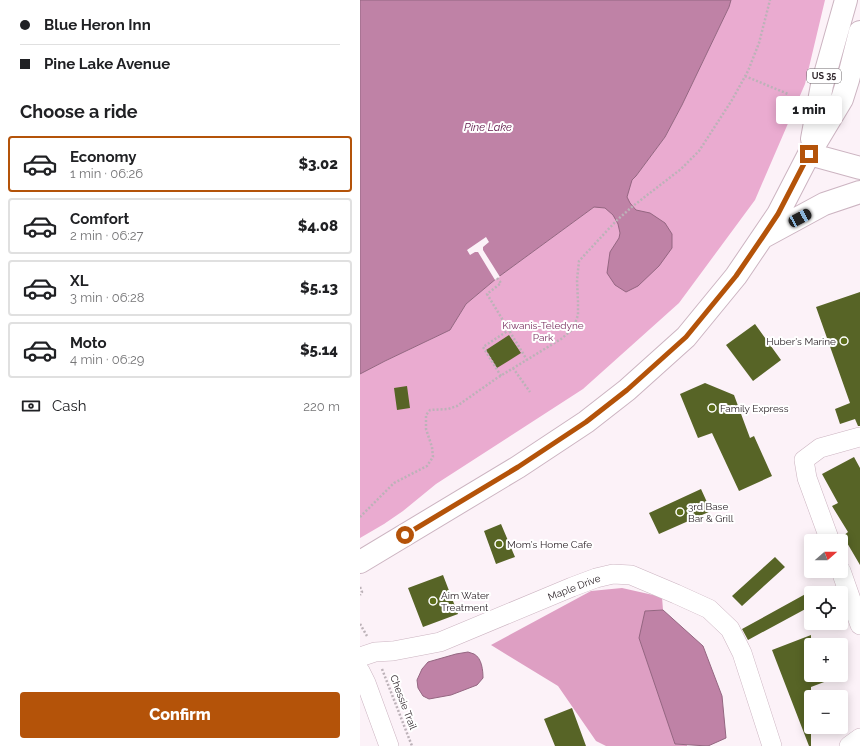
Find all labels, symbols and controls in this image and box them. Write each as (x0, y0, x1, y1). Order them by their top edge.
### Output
text: Blue Heron Inn (44, 16, 151, 34)
text: Pine Lake Avenue (44, 55, 170, 73)
road number: US 35 (807, 69, 841, 83)
callout: 1 min (776, 96, 842, 124)
text: Choose a ride (20, 101, 138, 122)
text: 1 min (792, 102, 826, 117)
water label: Pine Lake (464, 121, 512, 134)
route end (800, 145, 818, 163)
icon: car (22, 146, 58, 182)
text: Economy (70, 148, 137, 166)
text: $3.02 (298, 155, 338, 173)
text: 1 min · 06:26 (70, 166, 143, 181)
car (787, 207, 813, 229)
icon: car (22, 208, 58, 244)
text: Comfort (70, 210, 129, 228)
text: $4.08 (298, 217, 338, 235)
text: 2 min · 06:27 (70, 228, 144, 243)
icon: car (22, 270, 58, 306)
text: XL (70, 272, 88, 290)
text: $5.13 (300, 279, 338, 297)
text: 3 min · 06:28 (70, 290, 144, 305)
park label: Kiwanis-Teledyne Park (502, 320, 584, 343)
icon: car (22, 332, 58, 368)
text: Moto (70, 334, 107, 352)
place label: Huber's Marine (766, 336, 836, 347)
marker: Huber's Marine (839, 336, 849, 346)
text: $5.14 (300, 341, 338, 359)
text: 4 min · 06:29 (70, 352, 145, 367)
icon: cash (20, 395, 42, 417)
text: Cash (52, 397, 86, 415)
text: 220 m (303, 399, 340, 414)
marker: Family Express (707, 403, 717, 413)
place label: Family Express (720, 403, 789, 414)
place label: 3rd Base Bar & Grill (688, 501, 734, 524)
marker: 3rd Base Bar & Grill (675, 507, 685, 517)
route start (396, 526, 414, 544)
north arrow (804, 534, 848, 578)
map controls (804, 534, 848, 734)
marker: Mom's Home Cafe (494, 539, 504, 549)
place label: Mom's Home Cafe (507, 539, 592, 550)
street label: Maple Drive (546, 572, 602, 603)
button: locate (804, 586, 848, 630)
place label: Aim Water Treatment (441, 590, 490, 613)
marker: Aim Water Treatment (428, 596, 438, 606)
button: + (804, 638, 848, 682)
street label: Chessie Trail (388, 673, 419, 731)
button: − (804, 690, 848, 734)
button: Confirm (20, 692, 340, 738)

